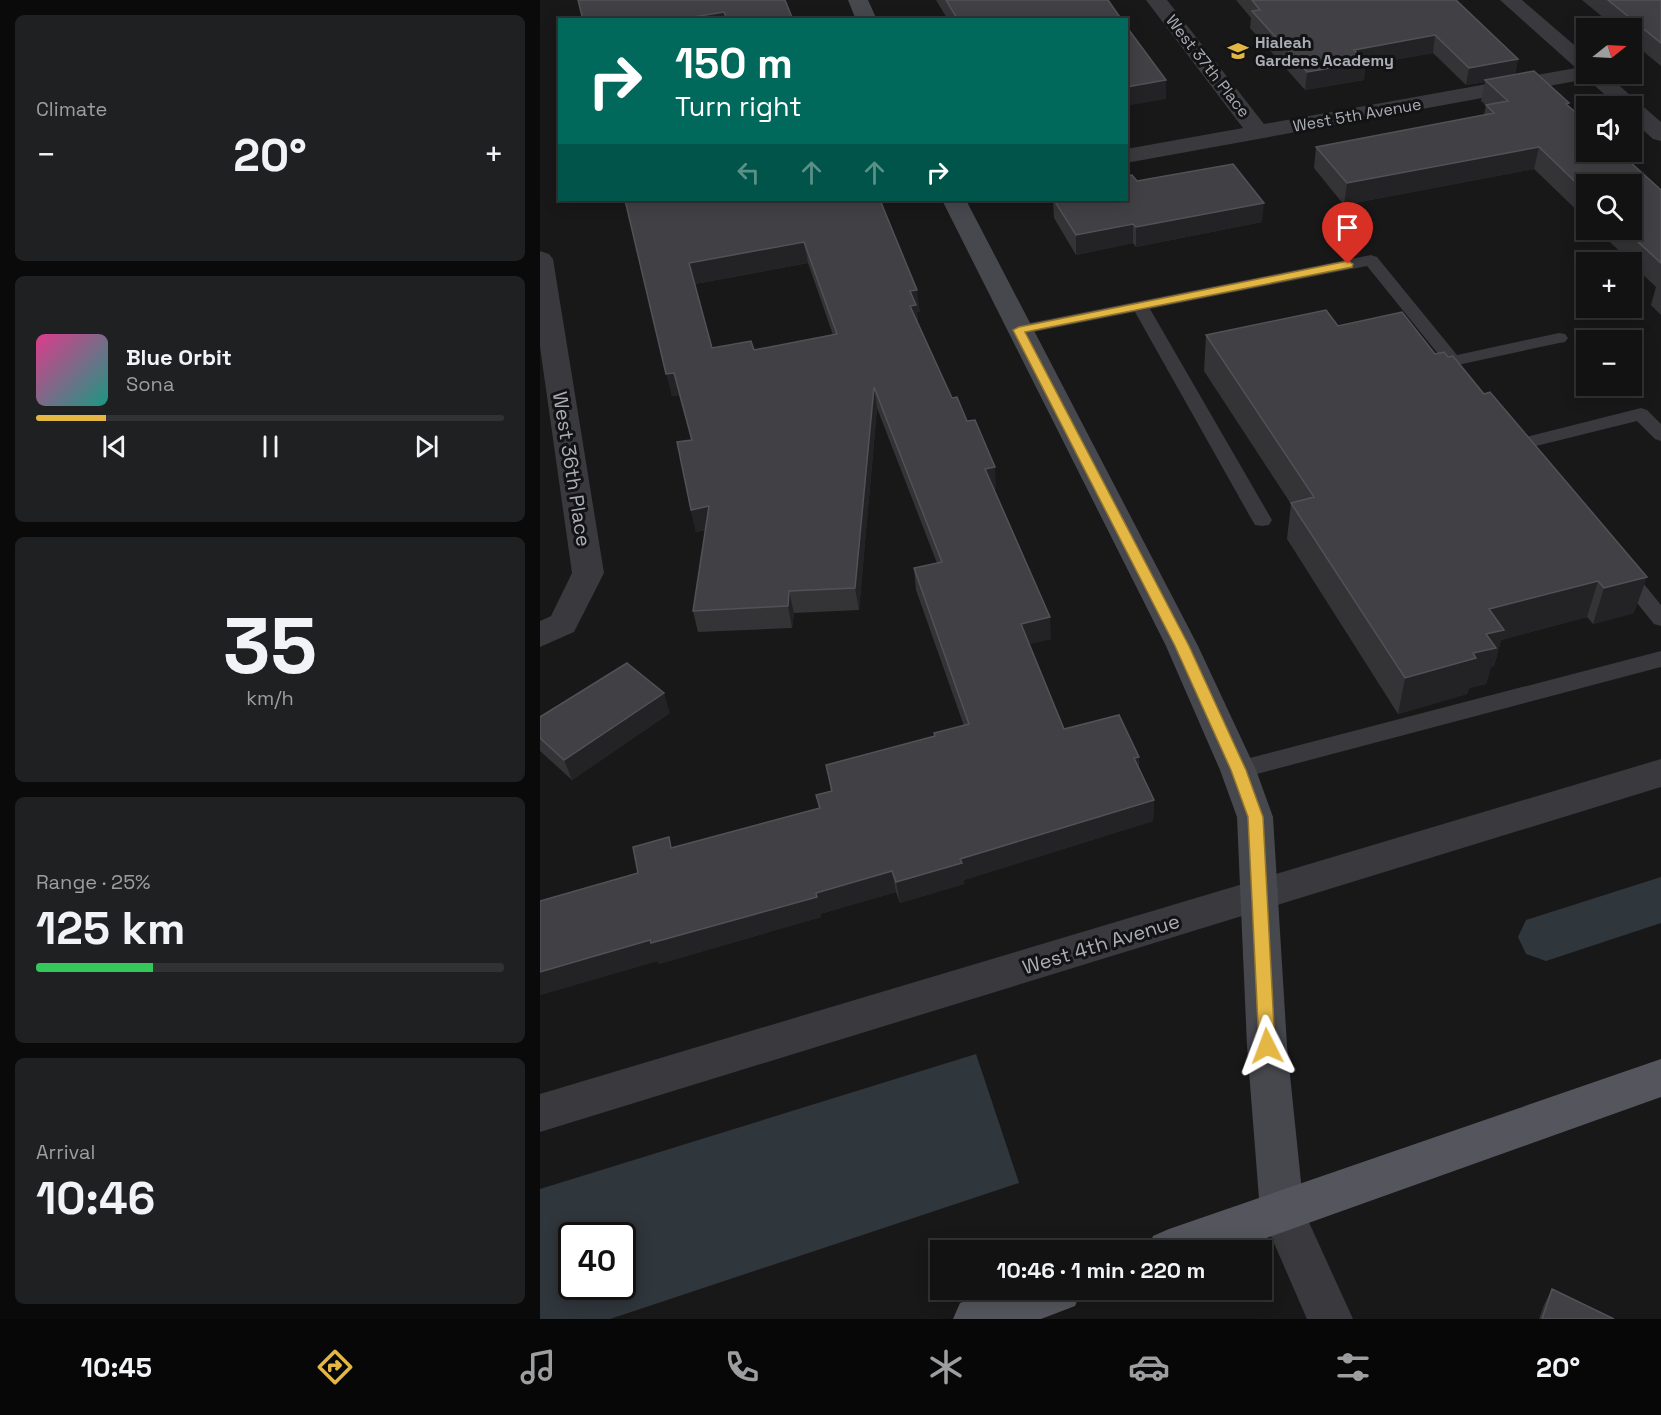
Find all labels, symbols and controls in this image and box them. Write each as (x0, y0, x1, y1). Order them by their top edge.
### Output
street label: West 37th Place (1161, 10, 1255, 122)
north arrow (1576, 18, 1642, 84)
map controls (1576, 18, 1642, 396)
place label: Hialeah Gardens Academy (1255, 32, 1394, 71)
text: 150 m (675, 37, 793, 90)
school or university icon: Hialeah Gardens Academy (1226, 39, 1250, 63)
icon: right (576, 42, 654, 120)
text: Turn right (675, 89, 802, 124)
street label: West 5th Avenue (1291, 93, 1423, 137)
text: Climate (36, 96, 107, 122)
button: sound (1576, 96, 1642, 162)
text: 20° (233, 127, 307, 184)
text: − (36, 134, 56, 176)
text: + (484, 134, 504, 176)
icon: left (732, 156, 765, 189)
icon: ahead (795, 156, 828, 189)
icon: ahead (858, 156, 891, 189)
icon: right (921, 156, 954, 189)
button: search (1576, 174, 1642, 240)
pin (1322, 202, 1373, 264)
icon: arrive (1331, 211, 1364, 244)
button: + (1576, 252, 1642, 318)
button: − (1576, 330, 1642, 396)
text: Blue Orbit (126, 343, 232, 371)
text: Sona (126, 371, 174, 397)
street label: West 36th Place (547, 390, 597, 548)
icon: previous (98, 430, 131, 463)
icon: pause (254, 430, 287, 463)
icon: next (410, 430, 443, 463)
text: 35 (223, 596, 317, 696)
text: km/h (246, 685, 294, 711)
text: Range · 25% (36, 869, 151, 895)
text: 125 km (36, 900, 185, 957)
street label: West 4th Avenue (1019, 908, 1183, 980)
position arrow (1235, 1014, 1299, 1078)
text: Arrival (36, 1139, 95, 1165)
text: 10:46 (36, 1170, 155, 1227)
speed limit sign: 40 (558, 1222, 636, 1300)
text: 10:46 · 1 min · 220 m (997, 1256, 1205, 1284)
icon: directions (314, 1346, 356, 1388)
icon: music (517, 1346, 559, 1388)
icon: phone (721, 1346, 763, 1388)
icon: climate (925, 1346, 967, 1388)
icon: car (1128, 1346, 1170, 1388)
icon: filters (1332, 1346, 1374, 1388)
text: 10:45 (81, 1350, 152, 1385)
text: 20° (1536, 1350, 1580, 1385)

